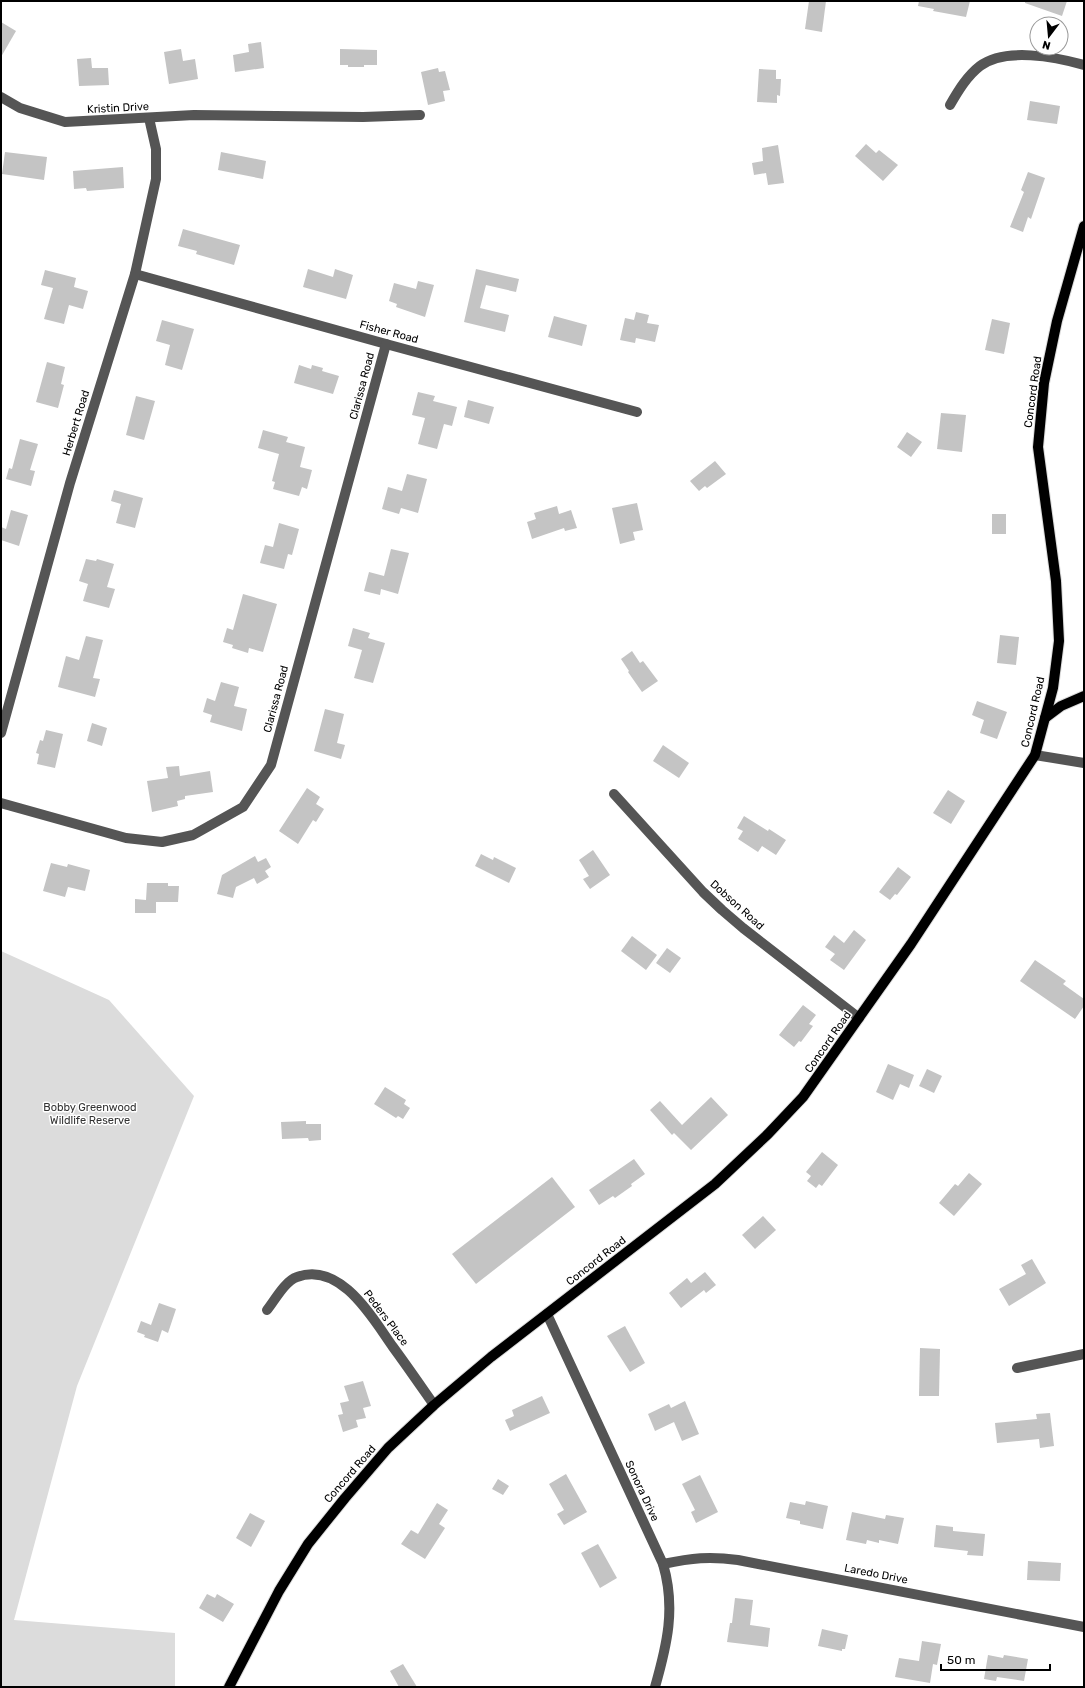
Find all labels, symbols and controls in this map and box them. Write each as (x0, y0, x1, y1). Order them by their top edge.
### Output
north arrow (1029, 16, 1069, 56)
text: N (1041, 38, 1052, 52)
street label: Kristin Drive (87, 100, 149, 116)
street label: Fisher Road (358, 318, 420, 346)
street label: Clarissa Road (347, 351, 377, 421)
street label: Concord Road (1022, 355, 1044, 429)
street label: Herbert Road (60, 389, 92, 457)
street label: Clarissa Road (261, 664, 291, 734)
street label: Concord Road (1019, 675, 1047, 749)
street label: Dobson Road (707, 877, 767, 933)
street label: Concord Road (802, 1009, 854, 1075)
park label: Bobby Greenwood Wildlife Reserve (43, 1101, 137, 1127)
street label: Concord Road (564, 1234, 628, 1288)
street label: Peders Place (361, 1288, 411, 1348)
street label: Concord Road (321, 1443, 379, 1505)
street label: Sonora Drive (622, 1459, 662, 1523)
street label: Laredo Drive (843, 1561, 909, 1587)
scale bar (941, 1646, 1050, 1672)
text: 50 m (947, 1653, 975, 1667)

